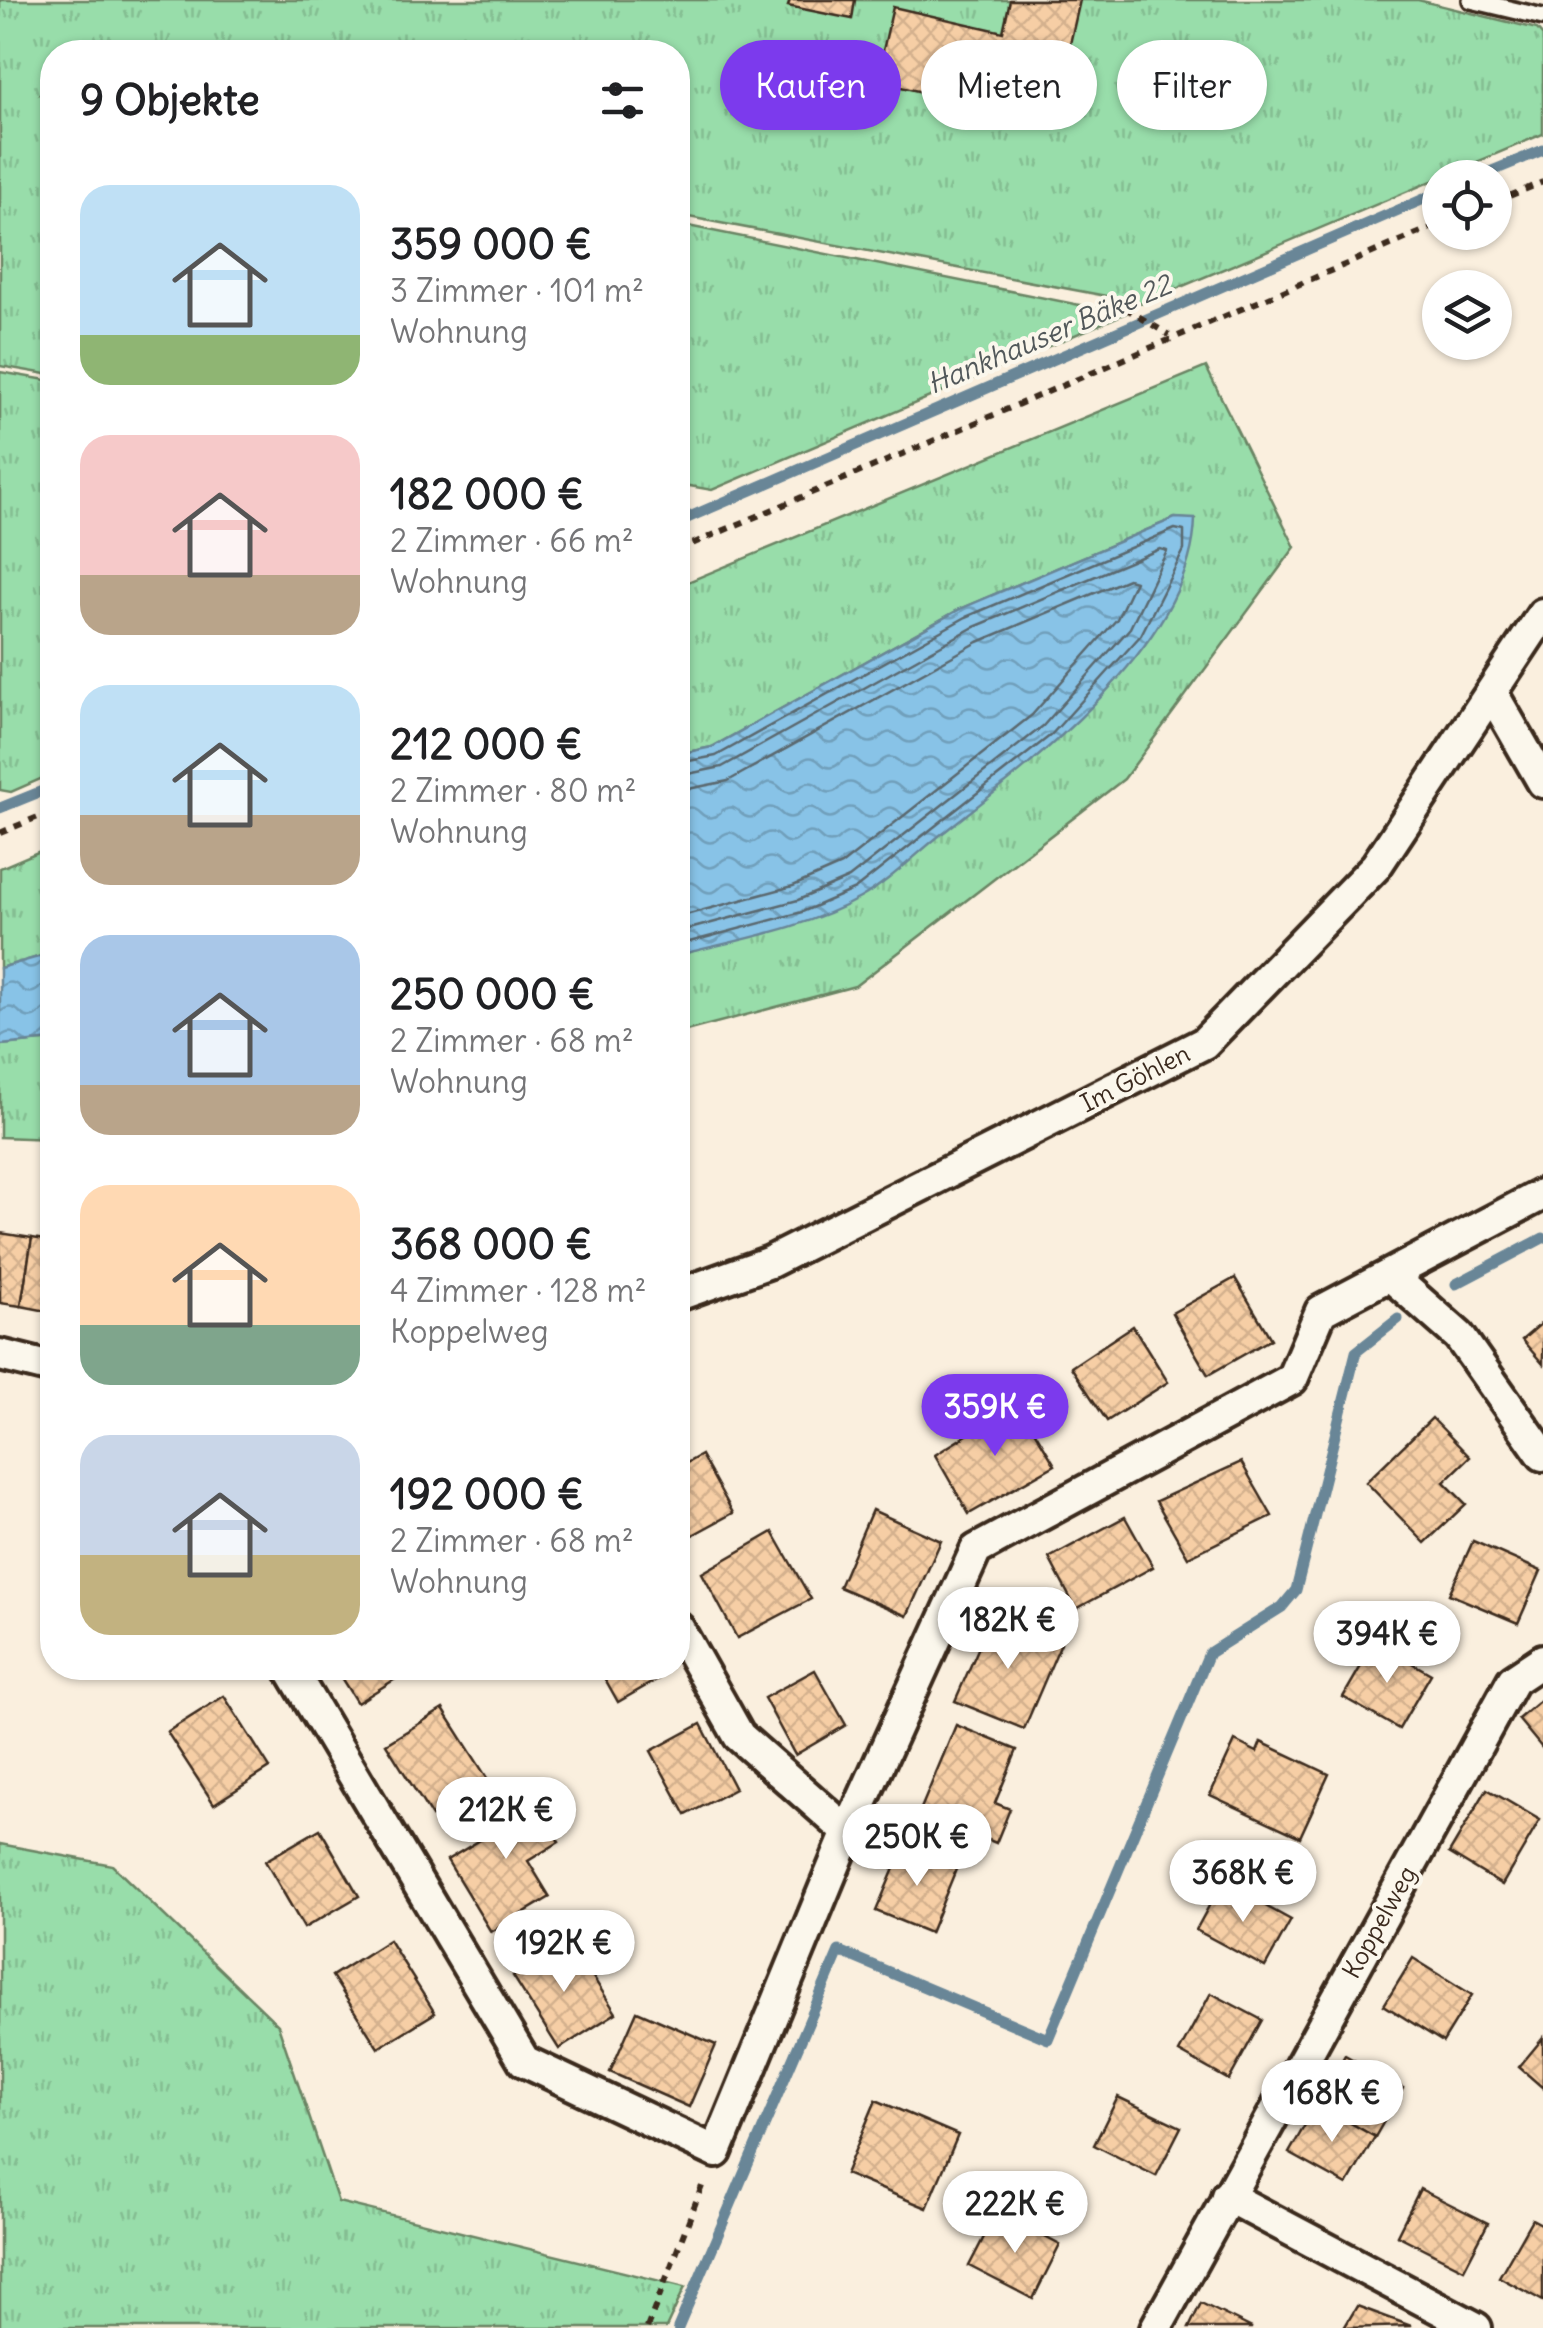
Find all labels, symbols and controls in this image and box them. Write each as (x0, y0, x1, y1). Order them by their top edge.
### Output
chip: Kaufen (720, 40, 901, 130)
chip: Mieten (921, 40, 1097, 130)
chip: Filter (1117, 40, 1267, 130)
icon: filters (595, 73, 650, 128)
text: 9 Objekte (80, 74, 260, 126)
map controls (1422, 160, 1512, 360)
button: locate (1422, 160, 1512, 250)
text: 359 000 € (390, 218, 592, 270)
icon: home (160, 225, 280, 345)
water label: Hankhauser Bäke 22 (922, 265, 1179, 402)
text: 3 Zimmer · 101 m² (390, 270, 644, 311)
button: layers (1422, 270, 1512, 360)
text: Wohnung (390, 311, 528, 352)
text: 182 000 € (390, 468, 584, 520)
icon: home (160, 475, 280, 595)
text: 2 Zimmer · 66 m² (390, 520, 634, 561)
text: Wohnung (390, 561, 528, 602)
text: 212 000 € (390, 718, 583, 770)
icon: home (160, 725, 280, 845)
text: 2 Zimmer · 80 m² (390, 770, 636, 811)
text: Wohnung (390, 811, 528, 852)
text: 250 000 € (390, 968, 595, 1020)
icon: home (160, 975, 280, 1095)
text: 2 Zimmer · 68 m² (390, 1020, 634, 1061)
street label: Im Göhlen (1075, 1037, 1195, 1119)
text: Wohnung (390, 1061, 528, 1102)
text: 368 000 € (390, 1218, 592, 1270)
icon: home (160, 1225, 280, 1345)
text: 4 Zimmer · 128 m² (390, 1270, 647, 1311)
text: Koppelweg (390, 1311, 549, 1352)
pin: 359K € (914, 1374, 1076, 1459)
text: 359K € (944, 1386, 1046, 1427)
text: 192 000 € (390, 1468, 584, 1520)
icon: home (160, 1475, 280, 1595)
text: 2 Zimmer · 68 m² (390, 1520, 634, 1561)
text: Wohnung (390, 1561, 528, 1602)
pin: 182K € (927, 1587, 1089, 1672)
text: 182K € (960, 1599, 1056, 1640)
pin: 394K € (1306, 1601, 1468, 1686)
text: 394K € (1335, 1613, 1439, 1654)
pin: 212K € (425, 1777, 587, 1862)
text: 212K € (458, 1789, 554, 1830)
pin: 250K € (836, 1804, 998, 1889)
text: 250K € (865, 1816, 969, 1857)
pin: 368K € (1162, 1840, 1324, 1925)
text: 368K € (1191, 1852, 1295, 1893)
street label: Koppelweg (1335, 1860, 1423, 1984)
pin: 192K € (483, 1910, 645, 1995)
text: 192K € (516, 1922, 612, 1963)
pin: 168K € (1251, 2060, 1413, 2145)
text: 168K € (1283, 2072, 1381, 2113)
pin: 222K € (934, 2171, 1096, 2256)
text: 222K € (965, 2183, 1065, 2224)

